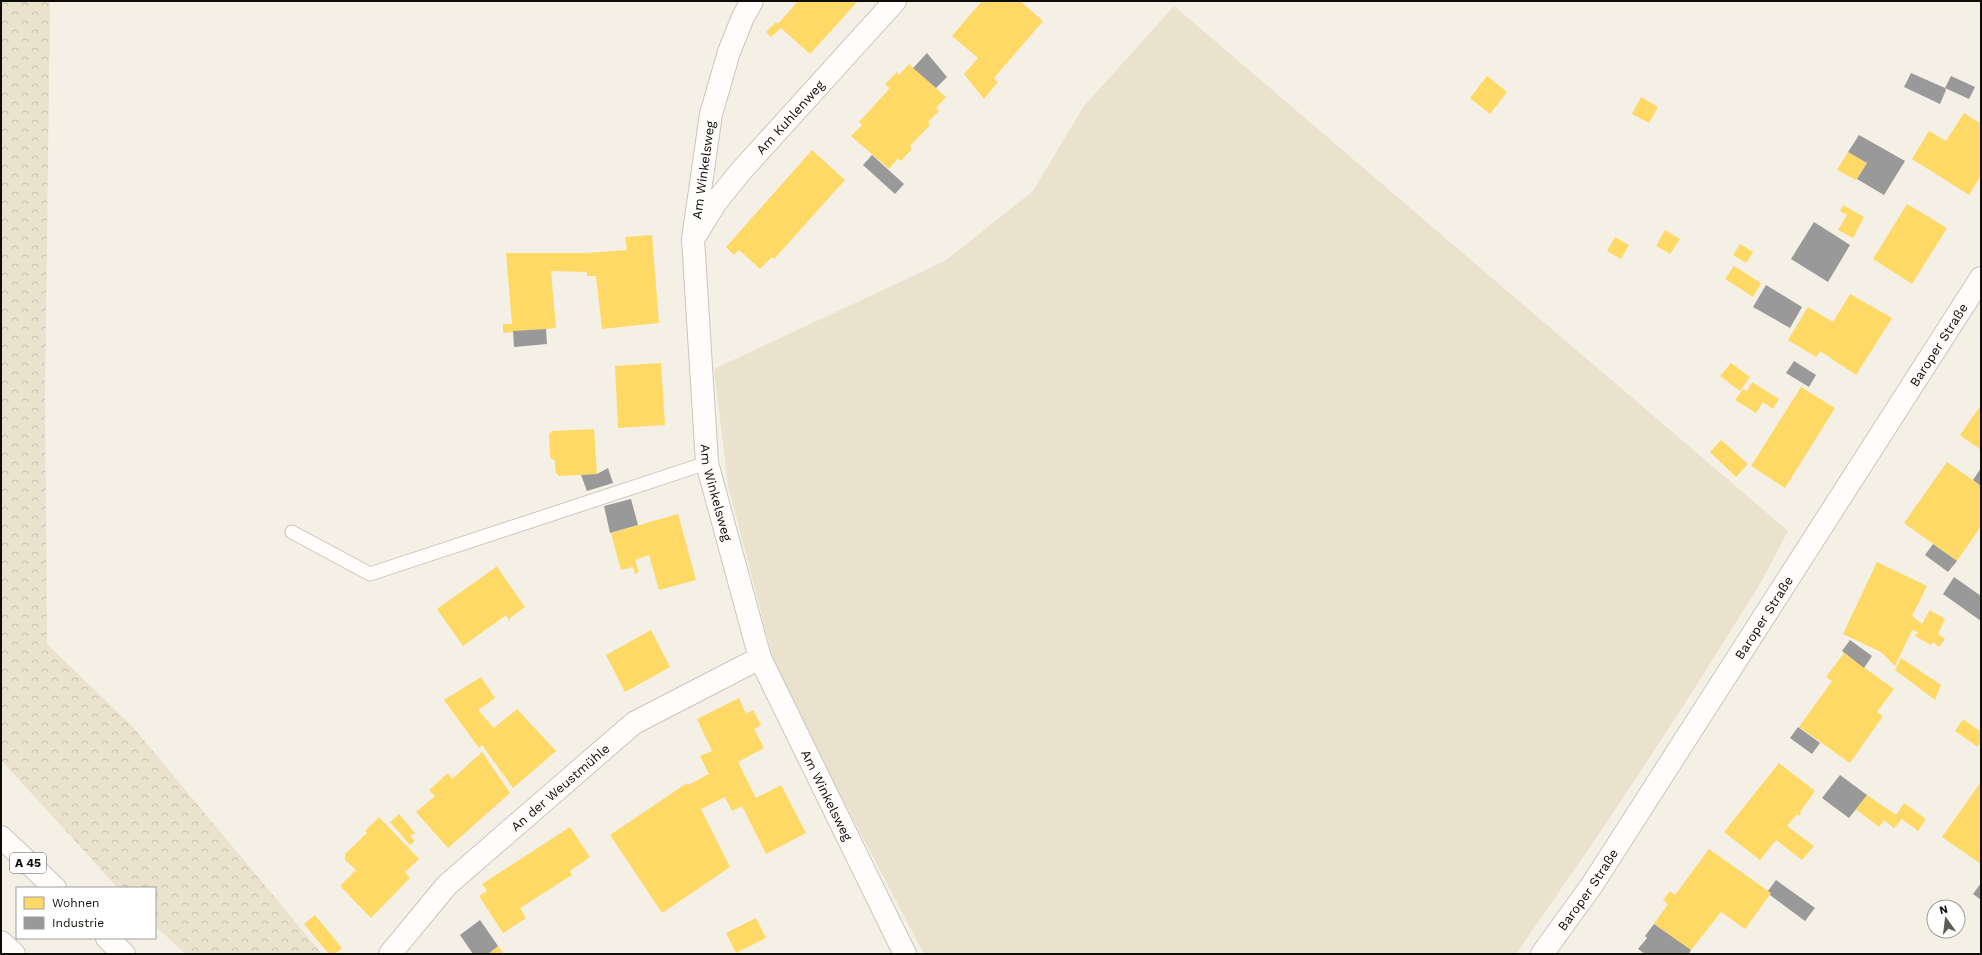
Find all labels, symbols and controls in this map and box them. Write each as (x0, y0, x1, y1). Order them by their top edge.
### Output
street label: Am Kuhlenweg (753, 77, 828, 157)
street label: Am Winkelsweg (689, 120, 718, 220)
street label: Baroper Straße (1907, 301, 1971, 389)
street label: Am Winkelsweg (698, 444, 735, 543)
street label: Baroper Straße (1732, 573, 1796, 662)
street label: An der Weustmühle (508, 741, 613, 834)
street label: Am Winkelsweg (798, 747, 855, 843)
street label: Baroper Straße (1555, 846, 1621, 933)
road number: A 45 (10, 853, 46, 873)
legend (16, 887, 156, 939)
text: Wohnen (52, 896, 100, 910)
north arrow (1926, 899, 1966, 939)
text: N (1938, 902, 1949, 917)
text: Industrie (52, 916, 104, 930)

